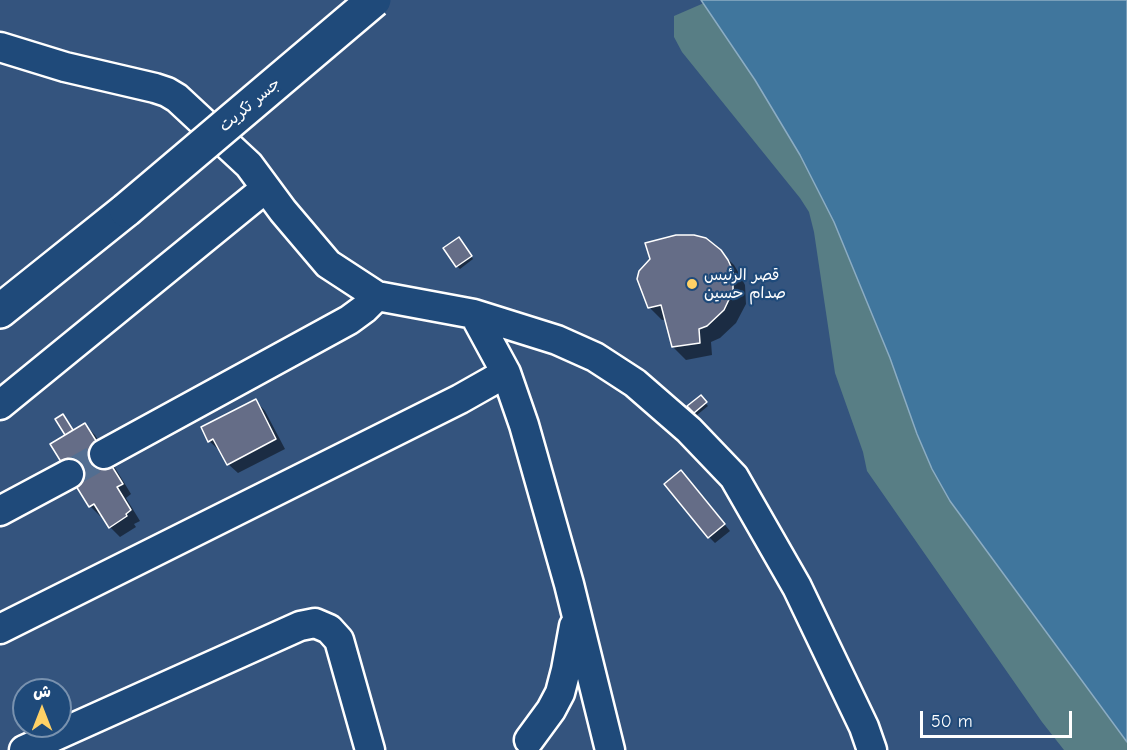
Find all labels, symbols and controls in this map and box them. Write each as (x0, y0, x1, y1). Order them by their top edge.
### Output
street label: جسر تكريت (215, 74, 285, 136)
place label: قصر الرئيس صدام حسين (704, 265, 786, 303)
marker: قصر الرئيس صدام حسين (685, 277, 699, 291)
north arrow (12, 678, 72, 738)
text: ش (33, 683, 51, 701)
scale bar (923, 699, 1074, 737)
text: 50 m (931, 711, 973, 732)

